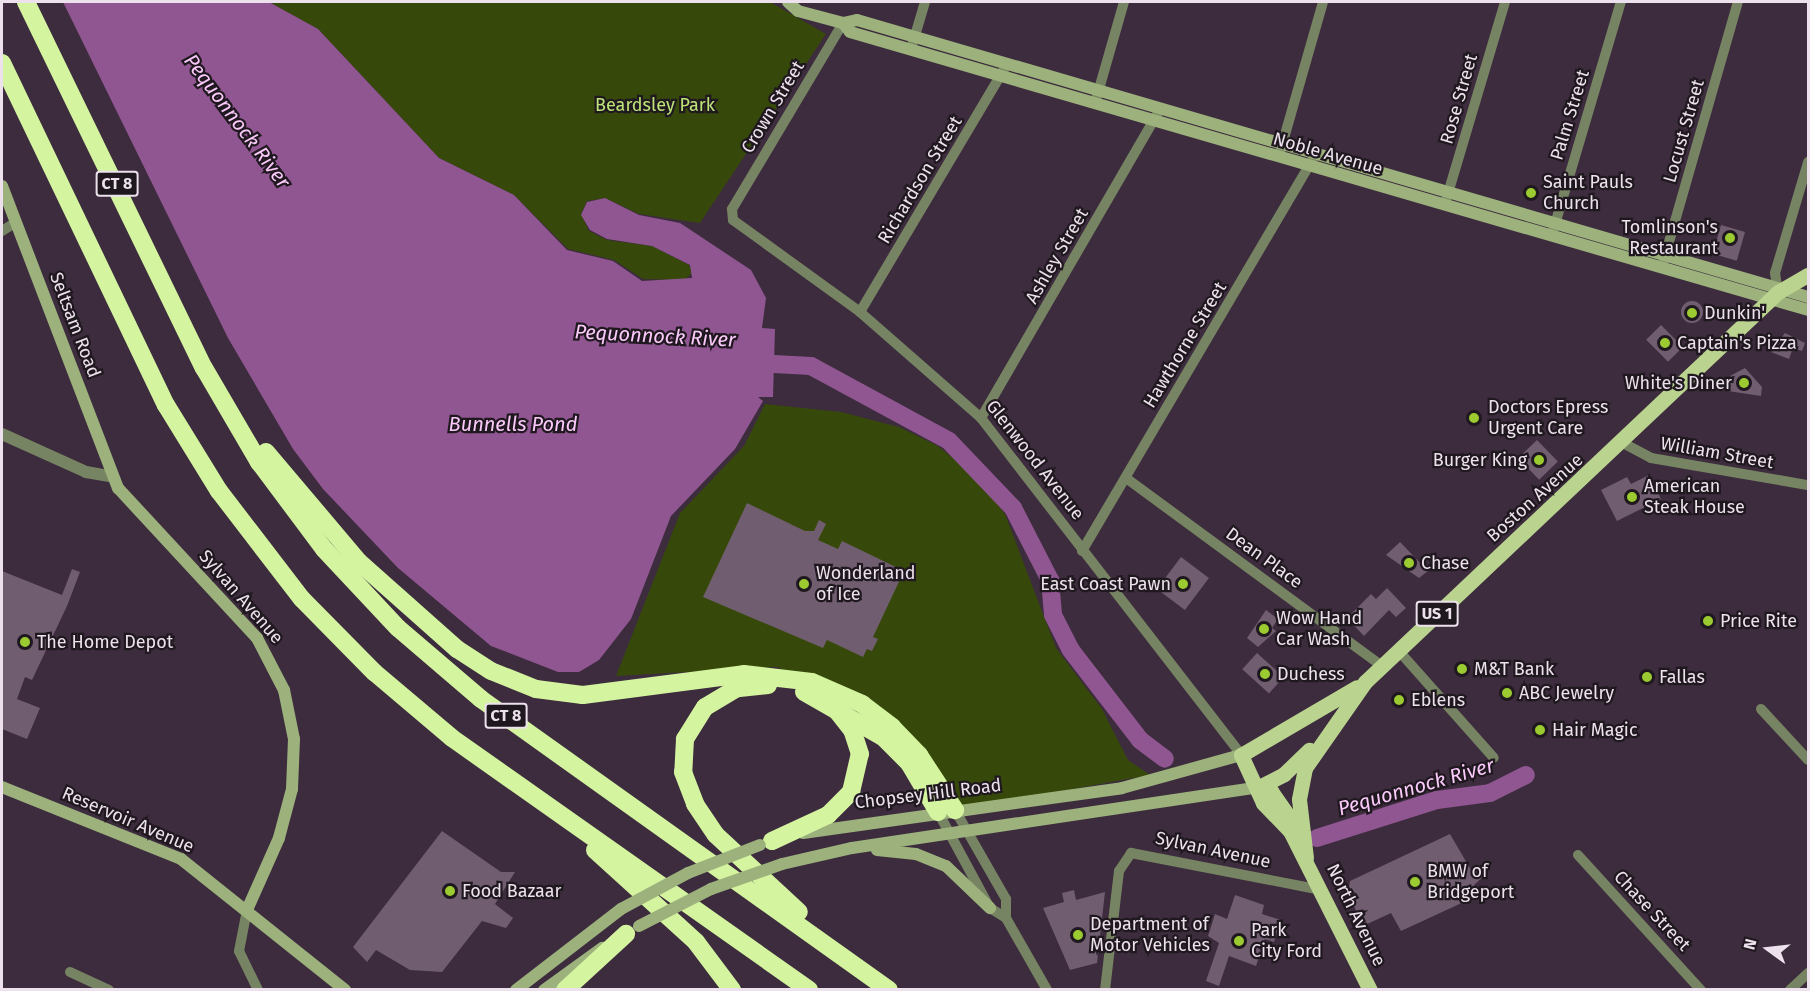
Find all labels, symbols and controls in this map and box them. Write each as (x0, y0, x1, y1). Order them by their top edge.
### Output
water label: Pequonnock River (179, 49, 295, 193)
street label: Rose Street (1436, 51, 1482, 147)
street label: Crown Street (737, 57, 809, 157)
street label: Palm Street (1546, 67, 1594, 163)
street label: Locust Street (1659, 77, 1709, 185)
park label: Beardsley Park (595, 94, 715, 116)
street label: Richardson Street (873, 112, 967, 248)
street label: Noble Avenue (1271, 128, 1385, 180)
road number: CT 8 (94, 171, 140, 197)
place label: Saint Pauls Church (1543, 172, 1633, 214)
marker: Saint Pauls Church (1524, 186, 1538, 200)
street label: Ashley Street (1021, 204, 1093, 308)
place label: Tomlinson's Restaurant (1621, 217, 1718, 260)
marker: Tomlinson's Restaurant (1723, 231, 1737, 245)
street label: Seltsam Road (45, 269, 105, 381)
street label: Hawthorne Street (1139, 278, 1231, 412)
place label: Dunkin' (1704, 302, 1765, 324)
marker: Dunkin' (1685, 306, 1699, 320)
water label: Pequonnock River (574, 320, 736, 352)
place label: Captain's Pizza (1677, 332, 1797, 354)
marker: Captain's Pizza (1658, 336, 1672, 350)
place label: White's Diner (1625, 372, 1732, 394)
marker: White's Diner (1737, 376, 1751, 390)
street label: Glenwood Avenue (982, 396, 1088, 524)
place label: Doctors Epress Urgent Care (1488, 397, 1608, 440)
marker: Doctors Epress Urgent Care (1465, 409, 1483, 427)
water label: Bunnells Pond (449, 412, 577, 436)
street label: William Street (1659, 432, 1775, 474)
place label: Burger King (1433, 449, 1527, 471)
street label: Boston Avenue (1483, 449, 1587, 547)
marker: Burger King (1532, 453, 1546, 467)
place label: American Steak House (1644, 476, 1745, 518)
marker: American Steak House (1625, 490, 1639, 504)
street label: Dean Place (1221, 523, 1307, 593)
street label: Sylvan Avenue (194, 546, 288, 648)
place label: Chase (1421, 552, 1469, 574)
marker: Chase (1402, 556, 1416, 570)
place label: Wonderland of Ice (816, 563, 916, 606)
place label: East Coast Pawn (1040, 573, 1171, 595)
marker: Wonderland of Ice (797, 577, 811, 591)
marker: East Coast Pawn (1176, 577, 1190, 591)
road number: US 1 (1414, 601, 1460, 627)
place label: Wow Hand Car Wash (1276, 608, 1362, 650)
place label: Price Rite (1720, 610, 1797, 632)
marker: Price Rite (1701, 614, 1715, 628)
marker: Wow Hand Car Wash (1257, 622, 1271, 636)
place label: The Home Depot (37, 631, 173, 653)
marker: The Home Depot (18, 635, 32, 649)
place label: M&T Bank (1474, 658, 1554, 680)
marker: M&T Bank (1455, 662, 1469, 676)
place label: Duchess (1277, 663, 1345, 685)
place label: Fallas (1659, 666, 1705, 688)
marker: Duchess (1258, 667, 1272, 681)
marker: Fallas (1640, 670, 1654, 684)
place label: ABC Jewelry (1519, 682, 1614, 704)
marker: ABC Jewelry (1500, 686, 1514, 700)
place label: Eblens (1411, 689, 1465, 711)
marker: Eblens (1392, 693, 1406, 707)
road number: CT 8 (484, 703, 528, 729)
place label: Hair Magic (1552, 719, 1637, 741)
marker: Hair Magic (1533, 723, 1547, 737)
water label: Pequonnock River (1335, 753, 1497, 821)
street label: Chopsey Hill Road (853, 774, 1003, 814)
street label: Reservoir Avenue (59, 782, 197, 858)
street label: Sylvan Avenue (1154, 827, 1272, 873)
street label: North Avenue (1322, 860, 1390, 970)
place label: BMW of Bridgeport (1427, 861, 1514, 904)
street label: Chase Street (1609, 866, 1695, 956)
marker: BMW of Bridgeport (1408, 875, 1422, 889)
place label: Food Bazaar (462, 880, 562, 902)
marker: Food Bazaar (443, 884, 457, 898)
place label: Department of Motor Vehicles (1090, 914, 1210, 956)
north arrow (1738, 919, 1798, 979)
place label: Park City Ford (1251, 920, 1322, 962)
marker: Department of Motor Vehicles (1071, 928, 1085, 942)
marker: Park City Ford (1232, 934, 1246, 948)
text: N (1740, 937, 1761, 952)

